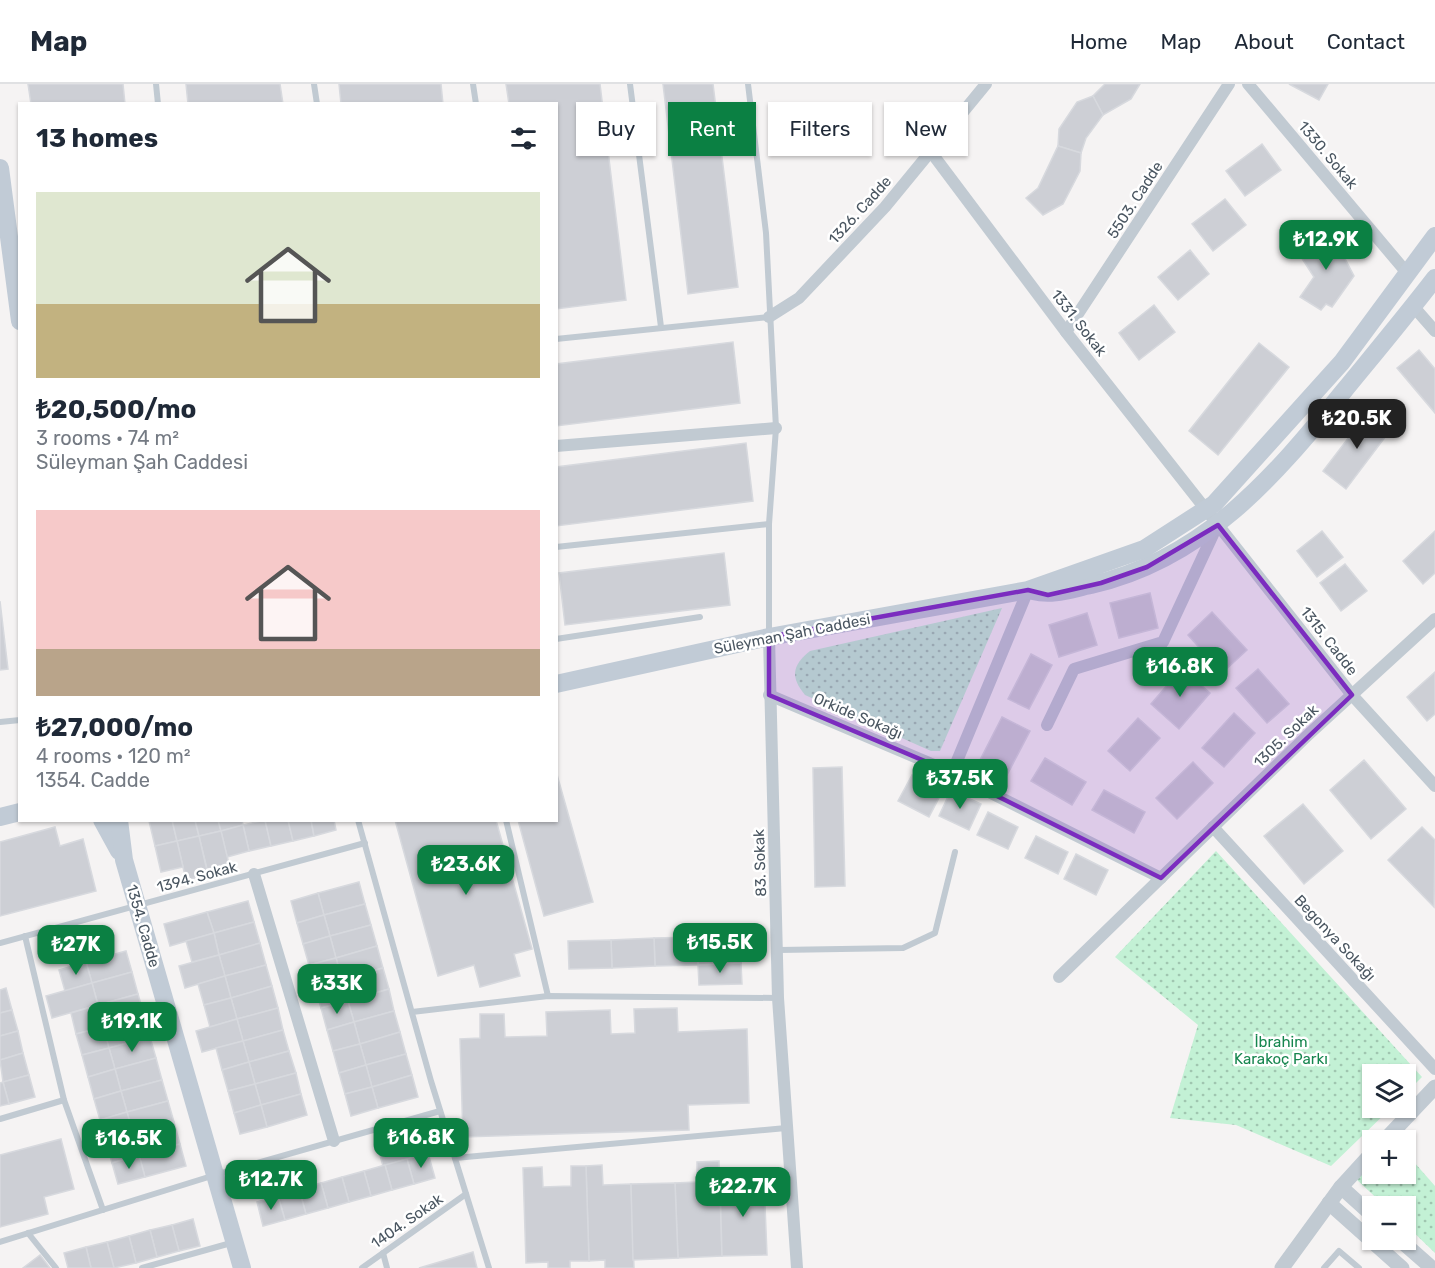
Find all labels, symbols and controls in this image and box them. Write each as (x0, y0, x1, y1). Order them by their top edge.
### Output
text: Map (30, 25, 87, 58)
text: Home (1070, 29, 1127, 54)
text: Map (1160, 29, 1201, 54)
text: About (1234, 29, 1294, 54)
text: Contact (1327, 29, 1405, 54)
chip: Buy (576, 102, 656, 156)
chip: Rent (668, 102, 756, 156)
chip: Filters (768, 102, 872, 156)
chip: New (884, 102, 968, 156)
street label: 1330. Sokak (1295, 118, 1362, 193)
icon: filters (507, 122, 540, 155)
text: 13 homes (36, 123, 158, 154)
street label: 5503. Cadde (1103, 158, 1167, 242)
street label: 1326. Cadde (825, 172, 895, 248)
pin: ₺12.9K (1277, 220, 1375, 271)
text: ₺12.9K (1293, 227, 1359, 251)
icon: home (234, 231, 342, 339)
street label: 1331. Sokak (1047, 286, 1111, 360)
text: ₺20,500/mo (36, 394, 196, 425)
pin: ₺20.5K (1308, 399, 1406, 450)
text: ₺20.5K (1322, 406, 1392, 430)
text: 3 rooms · 74 m² (36, 426, 179, 450)
text: Süleyman Şah Caddesi (36, 450, 248, 474)
icon: home (234, 549, 342, 657)
street label: 1315. Cadde (1297, 603, 1361, 679)
street label: Süleyman Şah Caddesi (712, 610, 872, 658)
pin: ₺16.8K (1131, 647, 1229, 698)
text: ₺16.8K (1147, 654, 1213, 678)
street label: Orkide Sokağı (811, 689, 905, 743)
street label: 1305. Sokak (1250, 701, 1322, 771)
text: ₺27,000/mo (36, 712, 193, 743)
text: 4 rooms · 120 m² (36, 744, 191, 768)
pin: ₺37.5K (911, 759, 1009, 810)
text: ₺37.5K (927, 766, 993, 790)
text: 1354. Cadde (36, 768, 150, 792)
street label: 83. Sokak (750, 829, 770, 897)
pin: ₺23.6K (417, 845, 515, 896)
text: ₺23.6K (431, 852, 501, 876)
street label: 1394. Sokak (155, 858, 239, 896)
street label: 1354. Cadde (123, 882, 163, 970)
street label: Begonya Sokağı (1291, 891, 1379, 985)
pin: ₺15.5K (671, 923, 769, 974)
pin: ₺27K (40, 925, 112, 976)
text: ₺15.5K (687, 930, 753, 954)
text: ₺27K (51, 932, 101, 956)
pin: ₺33K (301, 964, 373, 1015)
text: ₺33K (311, 971, 363, 995)
pin: ₺19.1K (83, 1002, 181, 1053)
text: ₺19.1K (102, 1009, 162, 1033)
park label: İbrahim Karakoç Parkı (1234, 1033, 1328, 1068)
map controls (1362, 1064, 1416, 1250)
button: layers (1362, 1064, 1416, 1118)
pin: ₺16.8K (372, 1118, 470, 1169)
pin: ₺16.5K (80, 1119, 178, 1170)
text: ₺16.8K (388, 1125, 454, 1149)
text: ₺16.5K (96, 1126, 162, 1150)
button: + (1362, 1130, 1416, 1184)
pin: ₺12.7K (222, 1160, 320, 1211)
text: ₺12.7K (239, 1167, 303, 1191)
pin: ₺22.7K (694, 1167, 792, 1218)
text: ₺22.7K (709, 1174, 777, 1198)
street label: 1404. Sokak (368, 1190, 447, 1252)
button: − (1362, 1196, 1416, 1250)

